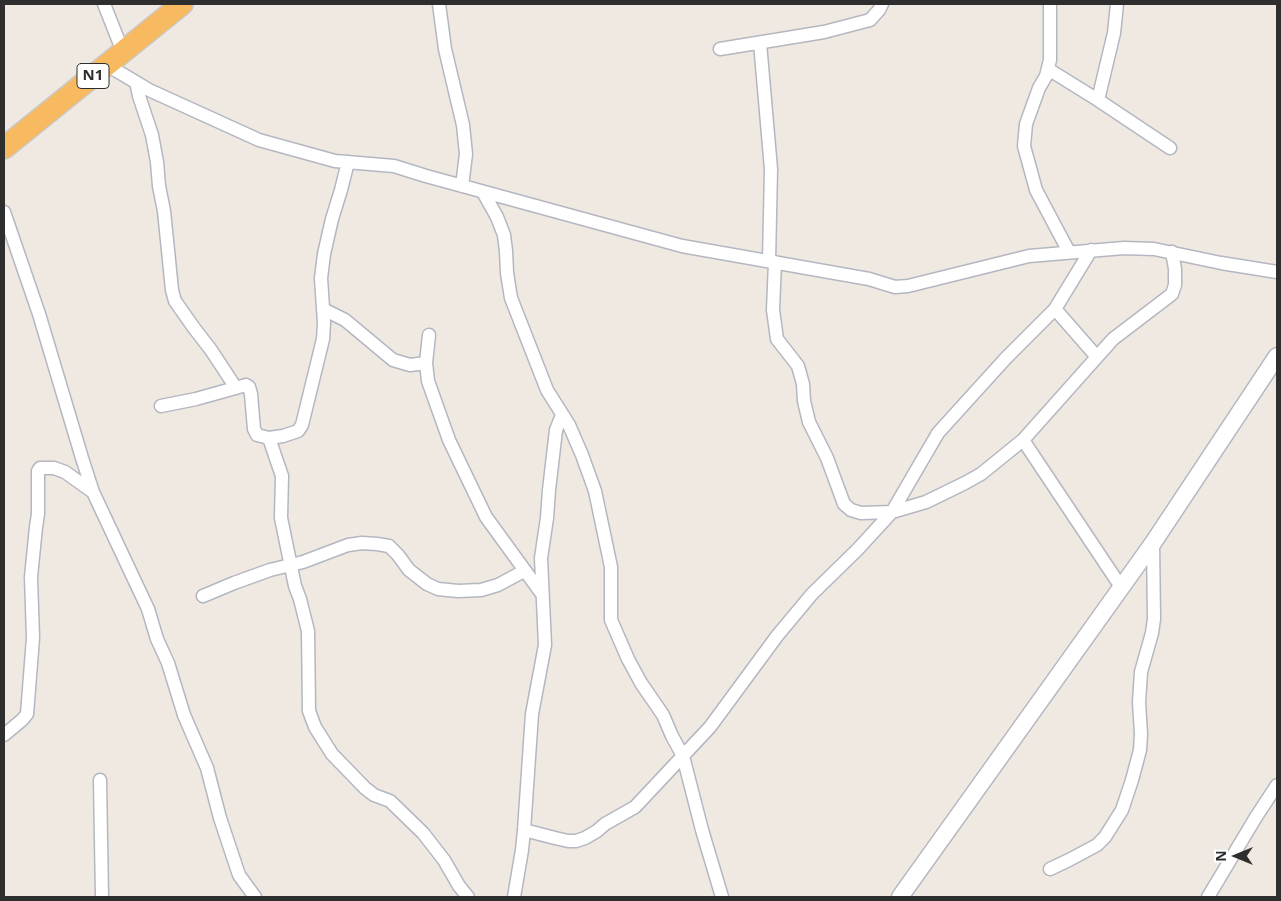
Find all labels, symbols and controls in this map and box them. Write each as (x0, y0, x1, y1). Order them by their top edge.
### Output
road number: N1 (77, 64, 109, 88)
north arrow (1211, 831, 1261, 881)
text: N (1211, 850, 1230, 862)

